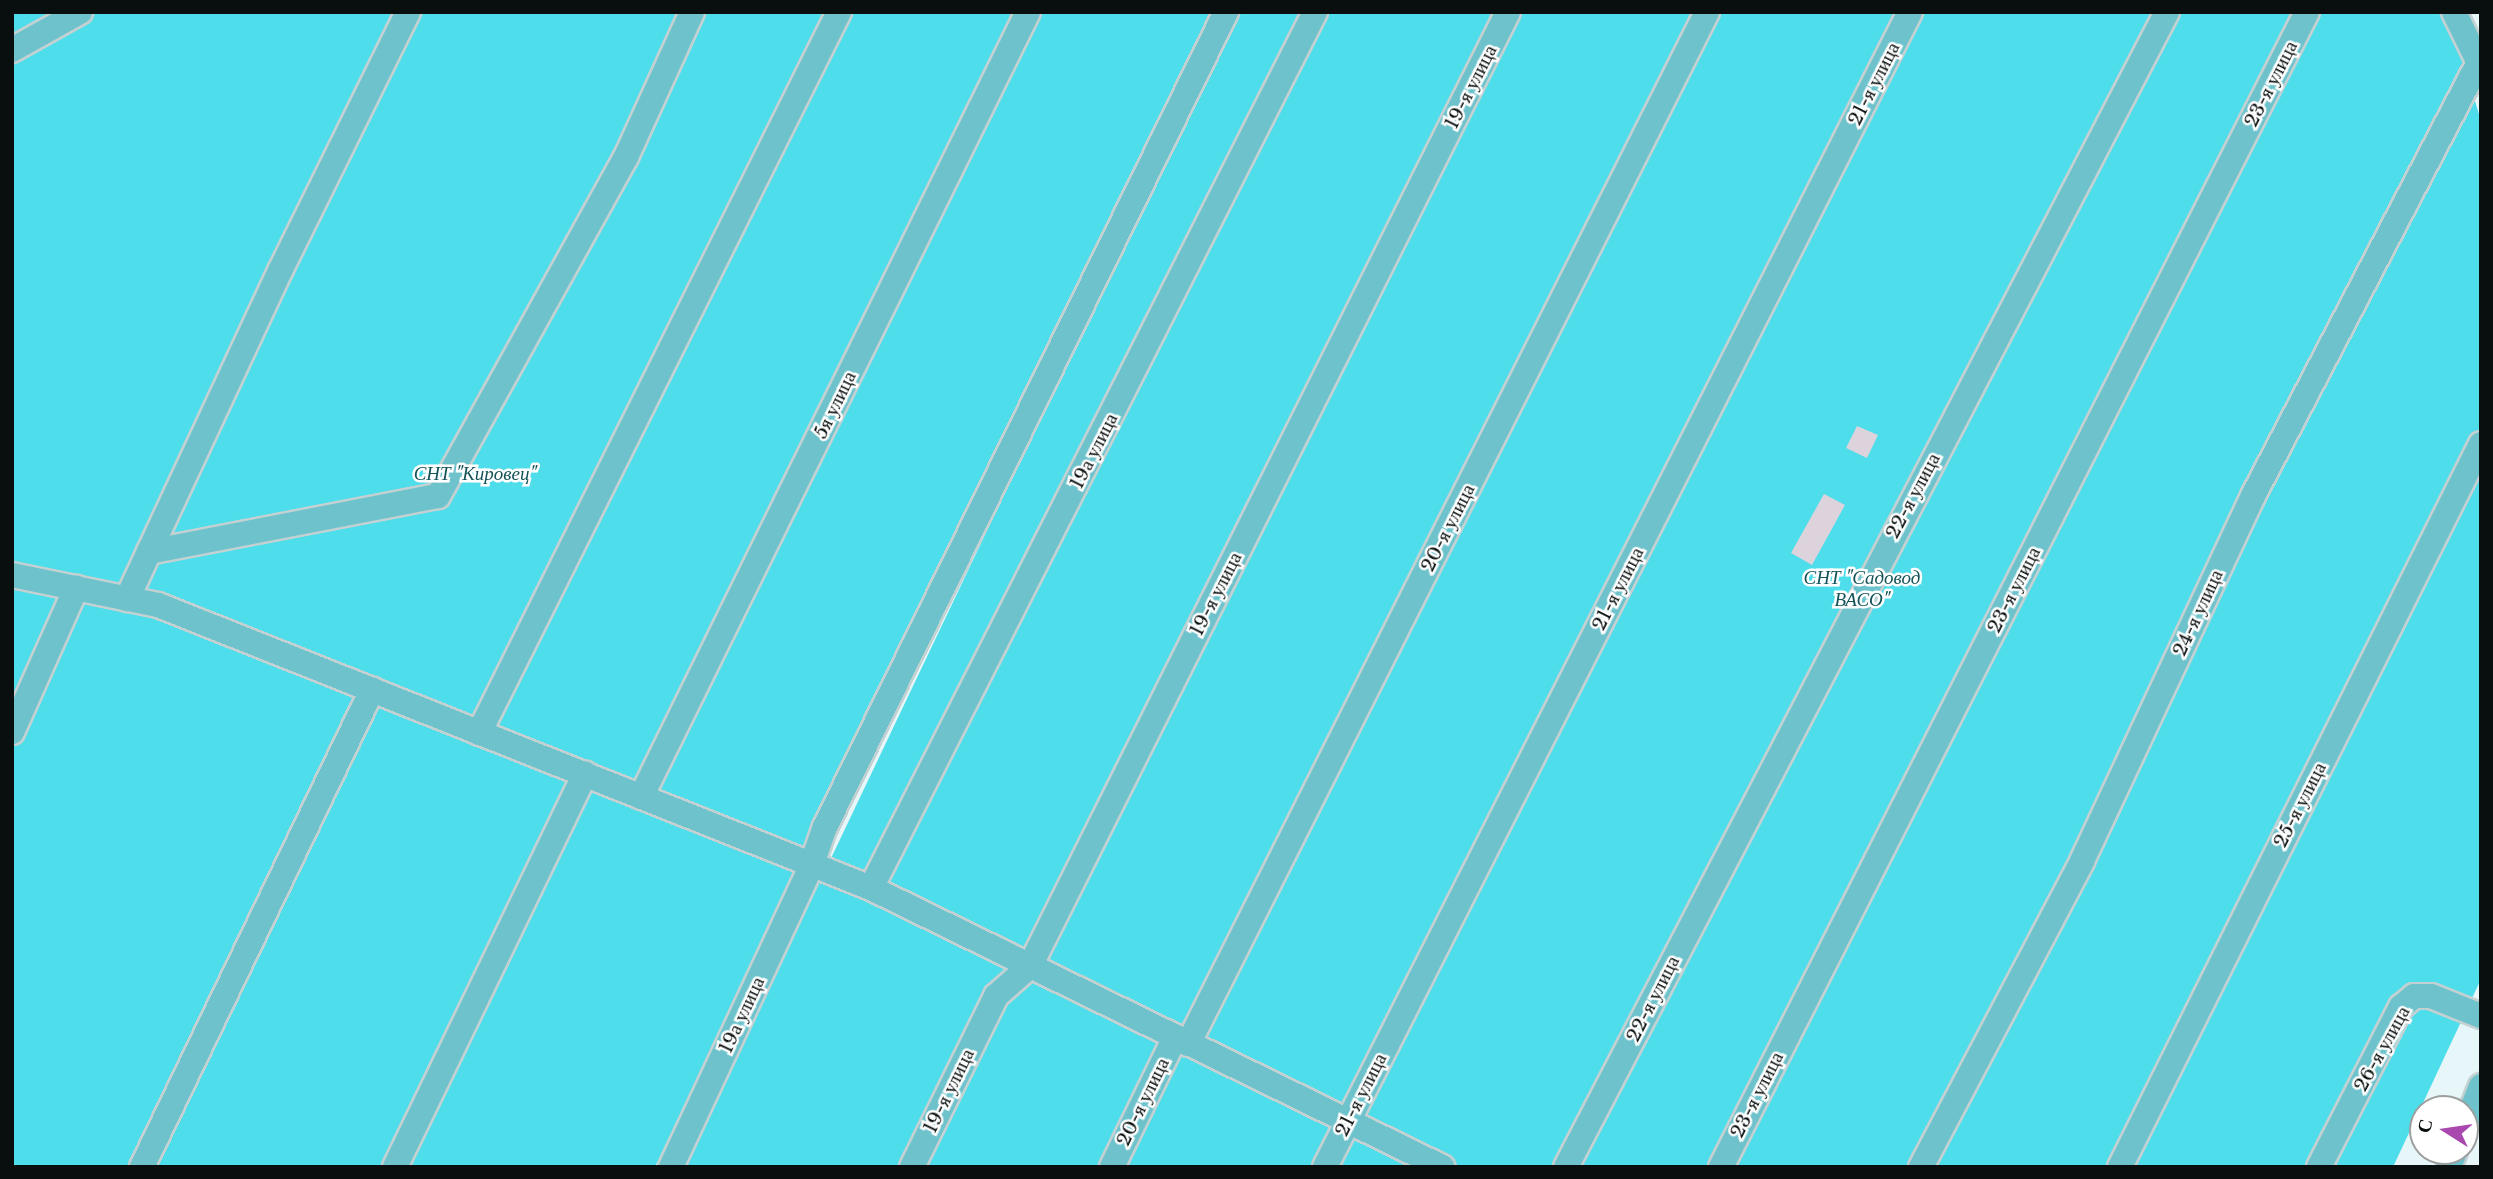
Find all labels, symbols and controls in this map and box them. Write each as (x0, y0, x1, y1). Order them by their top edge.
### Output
street label: 23-я улица (2240, 37, 2302, 131)
street label: 21-я улица (1843, 39, 1905, 129)
street label: 19-я улица (1440, 41, 1502, 133)
street label: 5я улица (809, 368, 861, 442)
street label: 19а улица (1065, 410, 1123, 492)
street label: 22-я улица (1881, 449, 1945, 543)
park label: СНТ "Кировец" (413, 463, 537, 485)
street label: 20-я улица (1416, 480, 1480, 576)
street label: 23-я улица (1983, 543, 2045, 637)
street label: 21-я улица (1587, 544, 1649, 634)
street label: 19-я улица (1185, 548, 1247, 640)
street label: 24-я улица (2168, 566, 2228, 660)
park label: СНТ "Садовод ВАСО" (1803, 567, 1921, 611)
street label: 25-я улица (2269, 759, 2331, 851)
street label: 22-я улица (1622, 952, 1684, 1046)
street label: 19а улица (714, 973, 770, 1057)
street label: 26-я улица (2349, 1002, 2415, 1096)
street label: 19-я улица (919, 1045, 979, 1137)
street label: 23-я улица (1726, 1048, 1788, 1142)
street label: 21-я улица (1330, 1050, 1392, 1140)
street label: 20-я улица (1112, 1054, 1174, 1150)
north arrow (2409, 1095, 2479, 1165)
text: С (2412, 1117, 2438, 1135)

